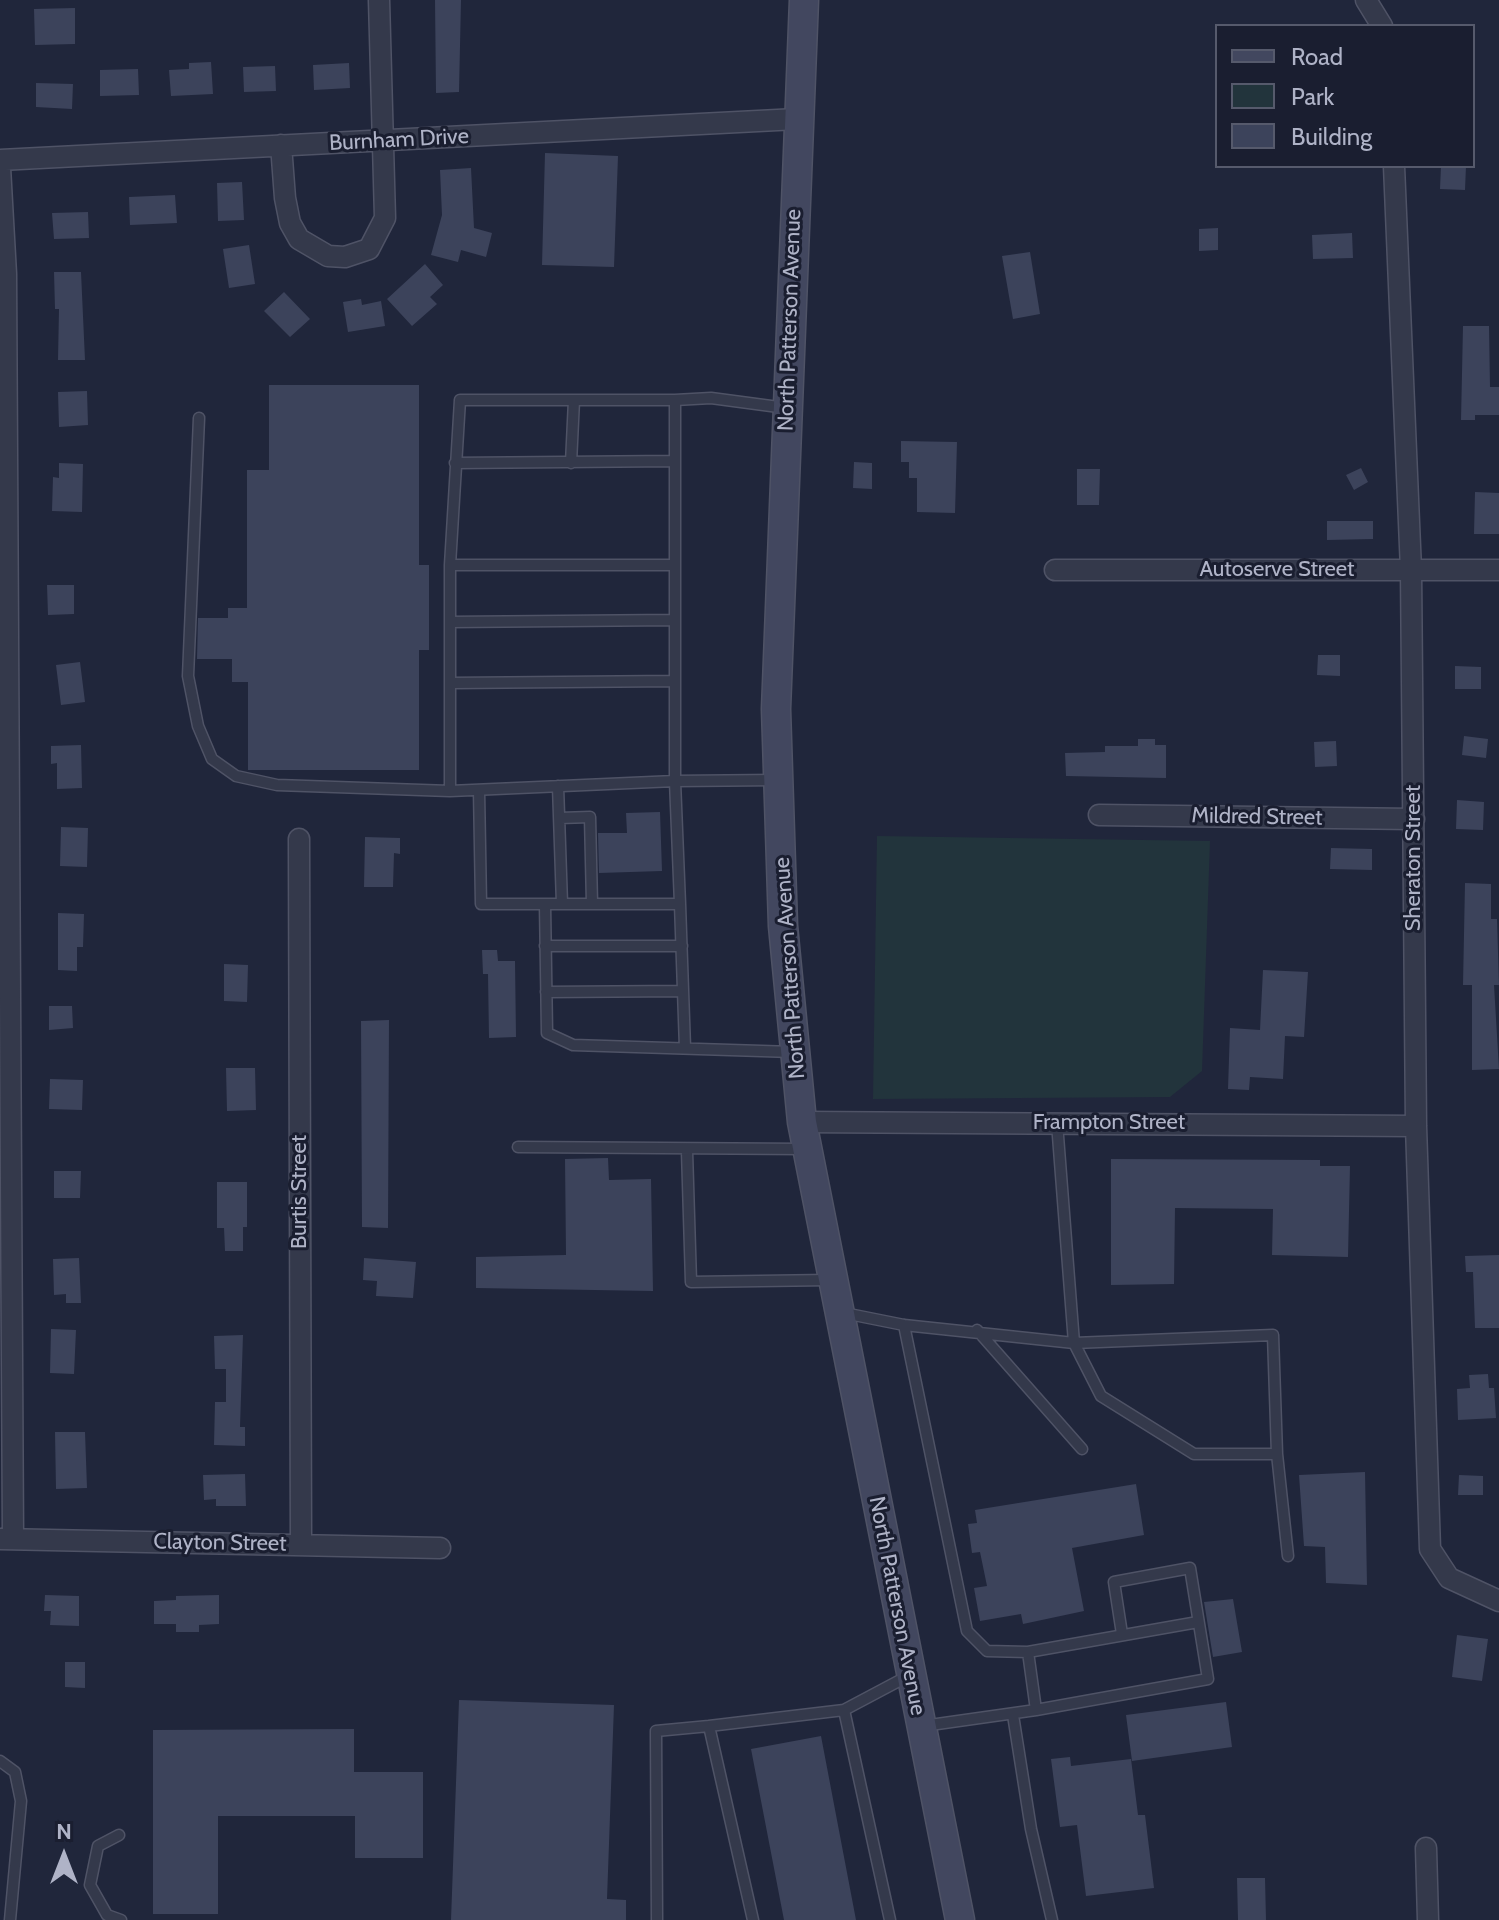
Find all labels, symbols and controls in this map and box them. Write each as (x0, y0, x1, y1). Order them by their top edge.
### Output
legend (1215, 24, 1475, 168)
text: Road (1291, 42, 1343, 71)
text: Park (1291, 82, 1334, 111)
text: Building (1291, 122, 1372, 151)
street label: Burnham Drive (328, 123, 470, 157)
street label: North Patterson Avenue (773, 208, 807, 432)
street label: Autoserve Street (1200, 557, 1354, 583)
street label: Sheraton Street (1401, 785, 1427, 931)
street label: Mildred Street (1191, 803, 1323, 831)
street label: North Patterson Avenue (769, 856, 811, 1080)
street label: Frampton Street (1033, 1110, 1185, 1136)
street label: Burtis Street (287, 1135, 313, 1249)
street label: North Patterson Avenue (863, 1494, 931, 1718)
street label: Clayton Street (153, 1529, 287, 1557)
north arrow (24, 1816, 104, 1896)
text: N (56, 1818, 72, 1845)

